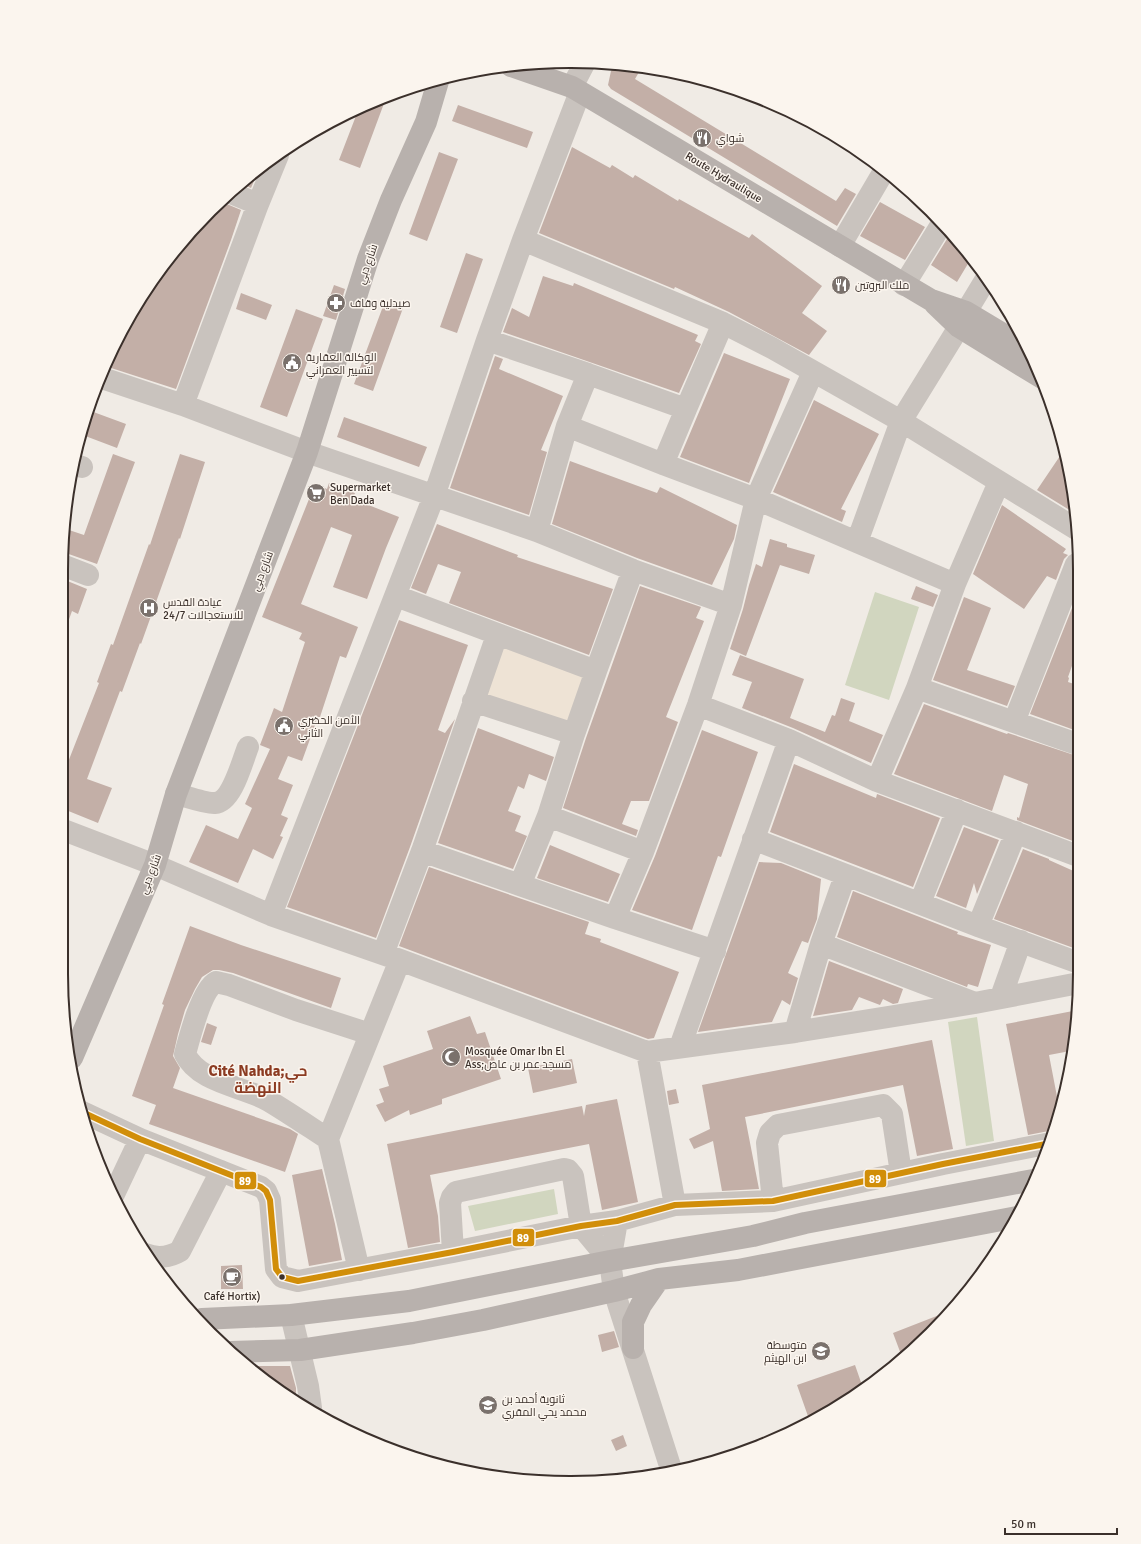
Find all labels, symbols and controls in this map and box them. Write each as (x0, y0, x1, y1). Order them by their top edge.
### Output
restaurant icon: شواي (691, 127, 713, 149)
place label: شواي (716, 132, 744, 147)
street label: Route Hydraulique (683, 149, 764, 205)
street label: شارع دبي (355, 242, 382, 287)
restaurant icon: ملك البروتين (830, 274, 852, 296)
place label: ملك البروتين (855, 279, 909, 292)
pharmacy icon: صيدلية وقاف (325, 292, 347, 314)
place label: صيدلية وقاف (350, 297, 410, 310)
place label: الوكالة العقارية لتسيير العمراني (306, 351, 377, 379)
public building icon: الوكالة العقارية لتسيير العمراني (281, 352, 303, 374)
place label: Supermarket Ben Dada (330, 481, 391, 507)
supermarket icon: Supermarket Ben Dada (305, 482, 327, 504)
street label: شارع دبي (249, 549, 278, 594)
place label: عيادة القدس للاستعجالات 24/7 (163, 596, 243, 622)
hospital icon: عيادة القدس للاستعجالات 24/7 (138, 597, 160, 619)
place label: الأمن الحضري الثاني (298, 714, 360, 742)
public building icon: الأمن الحضري الثاني (273, 715, 295, 737)
street label: شارع دبي (137, 852, 166, 897)
place label: Mosquée Omar Ibn El Ass;مسجد عمر بن عاص (465, 1045, 571, 1071)
mosque icon: Mosquée Omar Ibn El Ass;مسجد عمر بن عاص (440, 1046, 462, 1068)
district label: Cité Nahda;حي النهضة (209, 1062, 308, 1097)
line badge: 89 (864, 1169, 887, 1188)
line badge: 89 (234, 1171, 257, 1190)
text: 89 (869, 1173, 881, 1186)
text: 89 (239, 1175, 251, 1188)
line badge: 89 (512, 1228, 535, 1247)
text: 89 (517, 1232, 529, 1245)
cafe icon: Café Hortix) (221, 1266, 243, 1288)
unlabelled marker (277, 1272, 287, 1282)
place label: Café Hortix) (204, 1290, 260, 1303)
place label: متوسطة ابن الهيثم (764, 1339, 807, 1366)
school or university icon: متوسطة ابن الهيثم (810, 1340, 832, 1362)
place label: ثانوية أحمد بن محمد يحي المقري (502, 1392, 587, 1421)
school or university icon: ثانوية أحمد بن محمد يحي المقري (477, 1394, 499, 1416)
scale bar (1005, 1510, 1117, 1536)
text: 50 m (1011, 1517, 1036, 1532)

